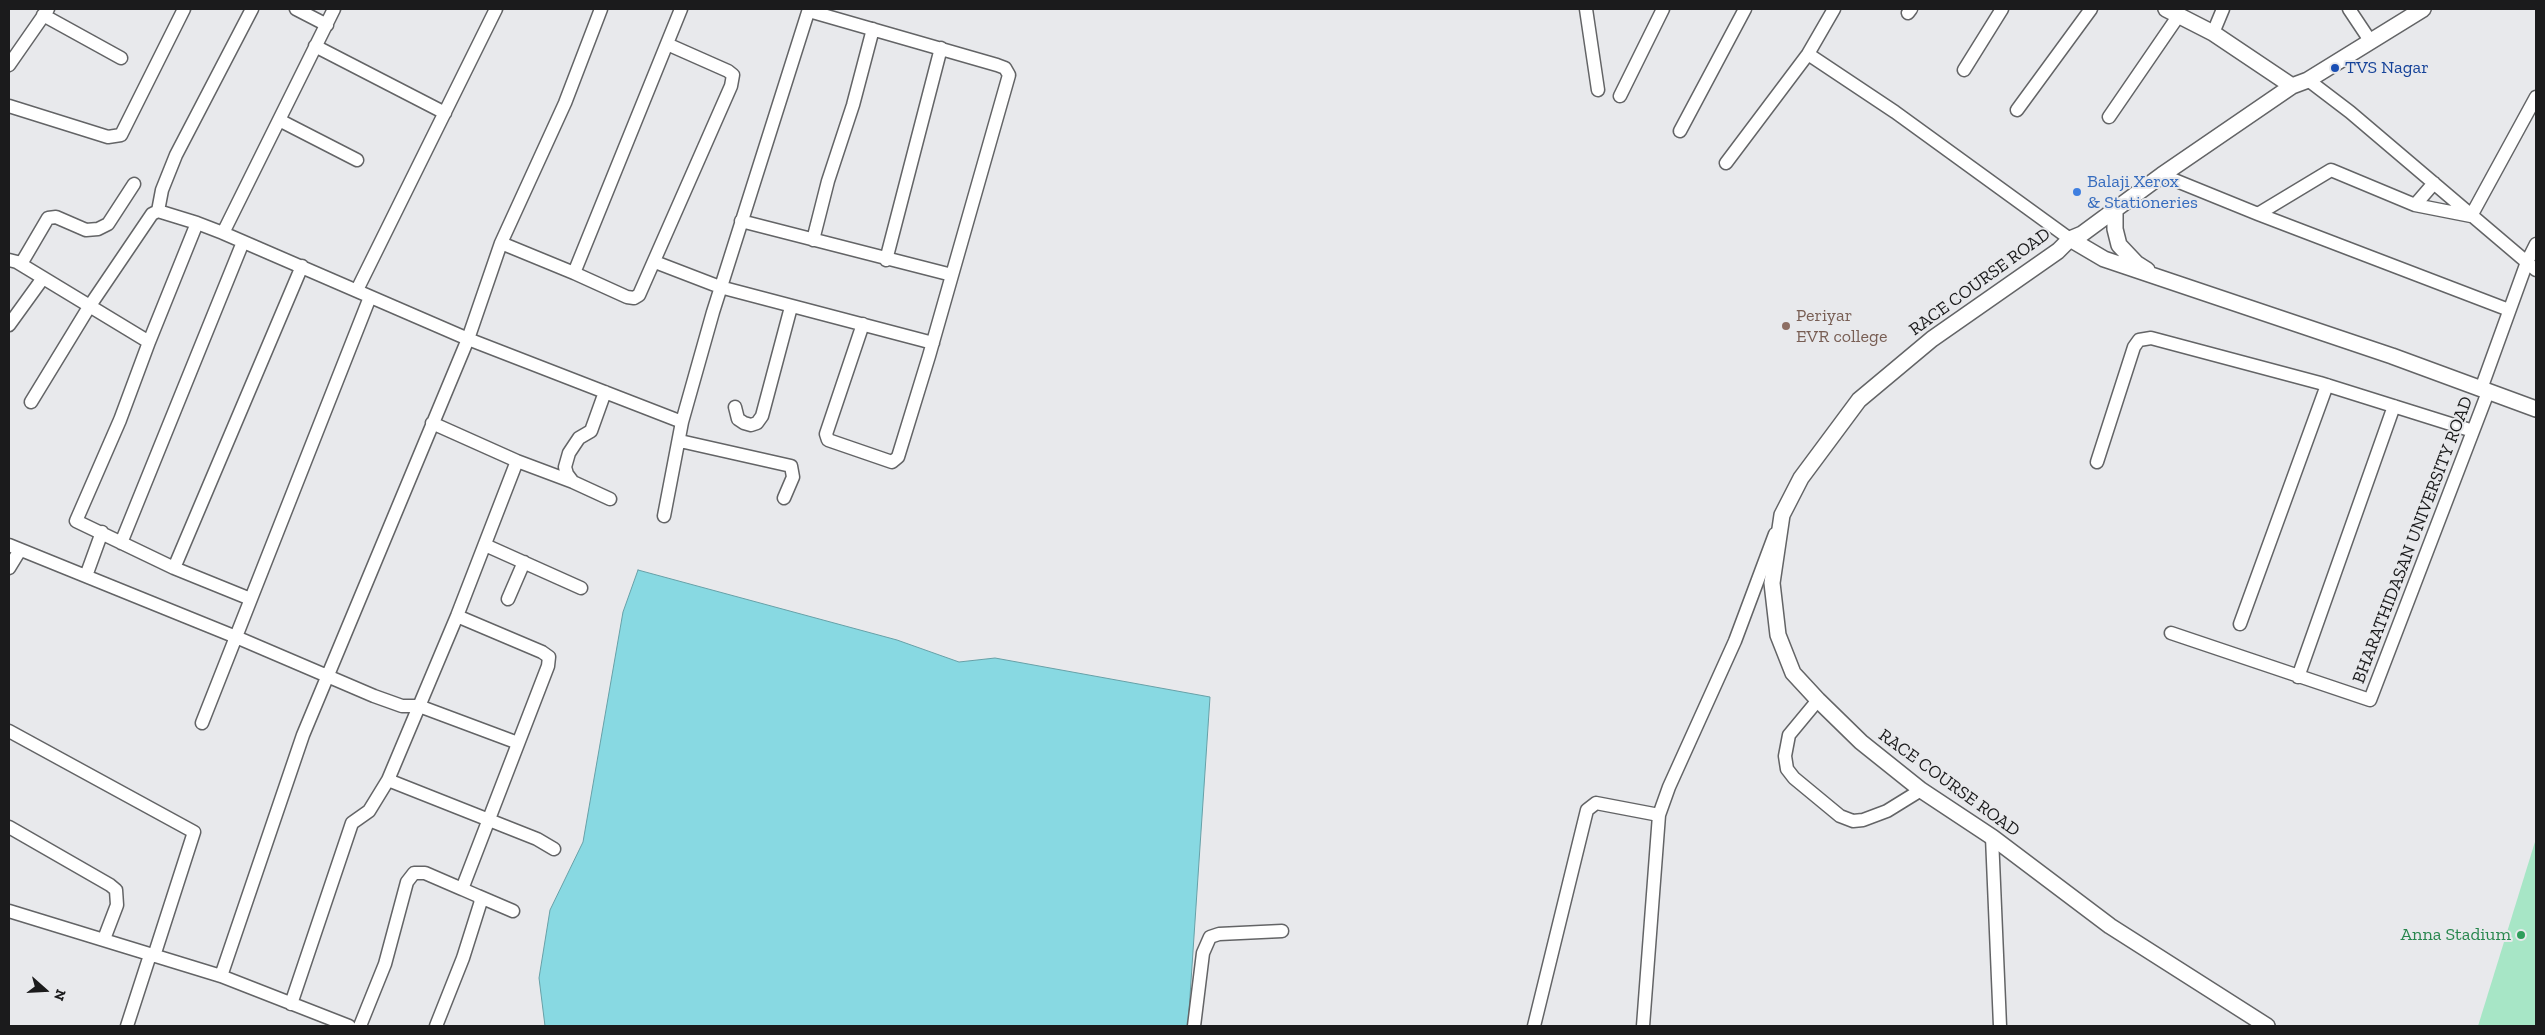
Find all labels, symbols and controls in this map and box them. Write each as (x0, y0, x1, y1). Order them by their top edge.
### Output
place label: TVS Nagar (2345, 57, 2429, 79)
marker: TVS Nagar (2329, 62, 2341, 74)
place label: Balaji Xerox & Stationeries (2087, 171, 2198, 213)
marker: Balaji Xerox & Stationeries (2071, 186, 2083, 198)
street label: RACE COURSE ROAD (1905, 223, 2055, 341)
place label: Periyar EVR college (1796, 305, 1887, 348)
marker: Periyar EVR college (1780, 320, 1792, 332)
street label: BHARATHIDASAN UNIVERSITY ROAD (2348, 394, 2478, 686)
street label: RACE COURSE ROAD (1874, 724, 2024, 842)
place label: Anna Stadium (2400, 924, 2511, 946)
marker: Anna Stadium (2515, 929, 2527, 941)
north arrow (20, 965, 70, 1015)
text: N (50, 987, 69, 1003)

